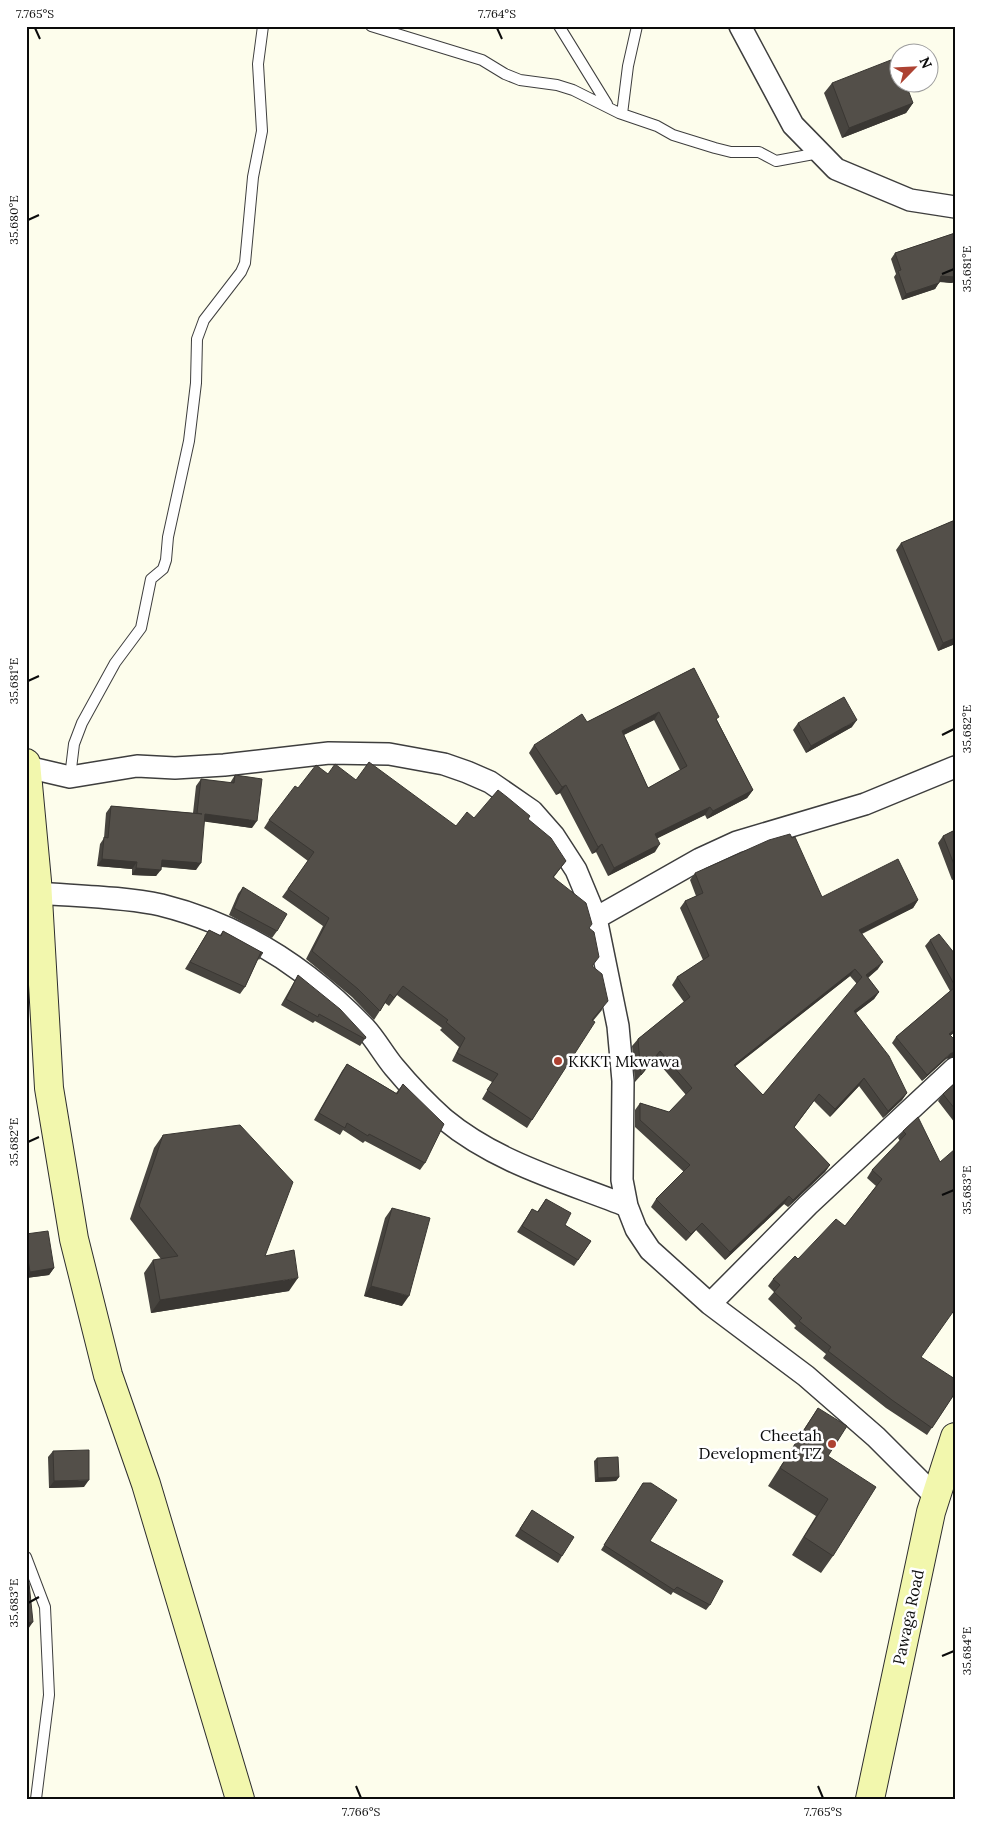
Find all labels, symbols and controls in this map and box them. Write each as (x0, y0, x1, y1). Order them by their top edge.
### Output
text: 7.765°S (16, 6, 54, 21)
text: 7.764°S (478, 6, 516, 21)
north arrow (888, 42, 938, 92)
text: N (915, 54, 936, 71)
text: 35.680°E (6, 195, 21, 245)
text: 35.681°E (959, 246, 974, 292)
text: 35.681°E (6, 658, 21, 704)
text: 35.682°E (959, 705, 974, 753)
place label: KKKT Mkwawa (568, 1051, 680, 1071)
marker: KKKT Mkwawa (552, 1055, 564, 1067)
text: 35.682°E (6, 1118, 21, 1166)
text: 35.683°E (959, 1166, 974, 1214)
place label: Cheetah Development TZ (699, 1425, 822, 1463)
marker: Cheetah Development TZ (826, 1438, 838, 1450)
street label: Pawaga Road (888, 1567, 928, 1666)
text: 35.683°E (6, 1579, 21, 1627)
text: 35.684°E (959, 1627, 974, 1675)
text: 7.766°S (342, 1804, 381, 1819)
text: 7.765°S (804, 1804, 842, 1819)

